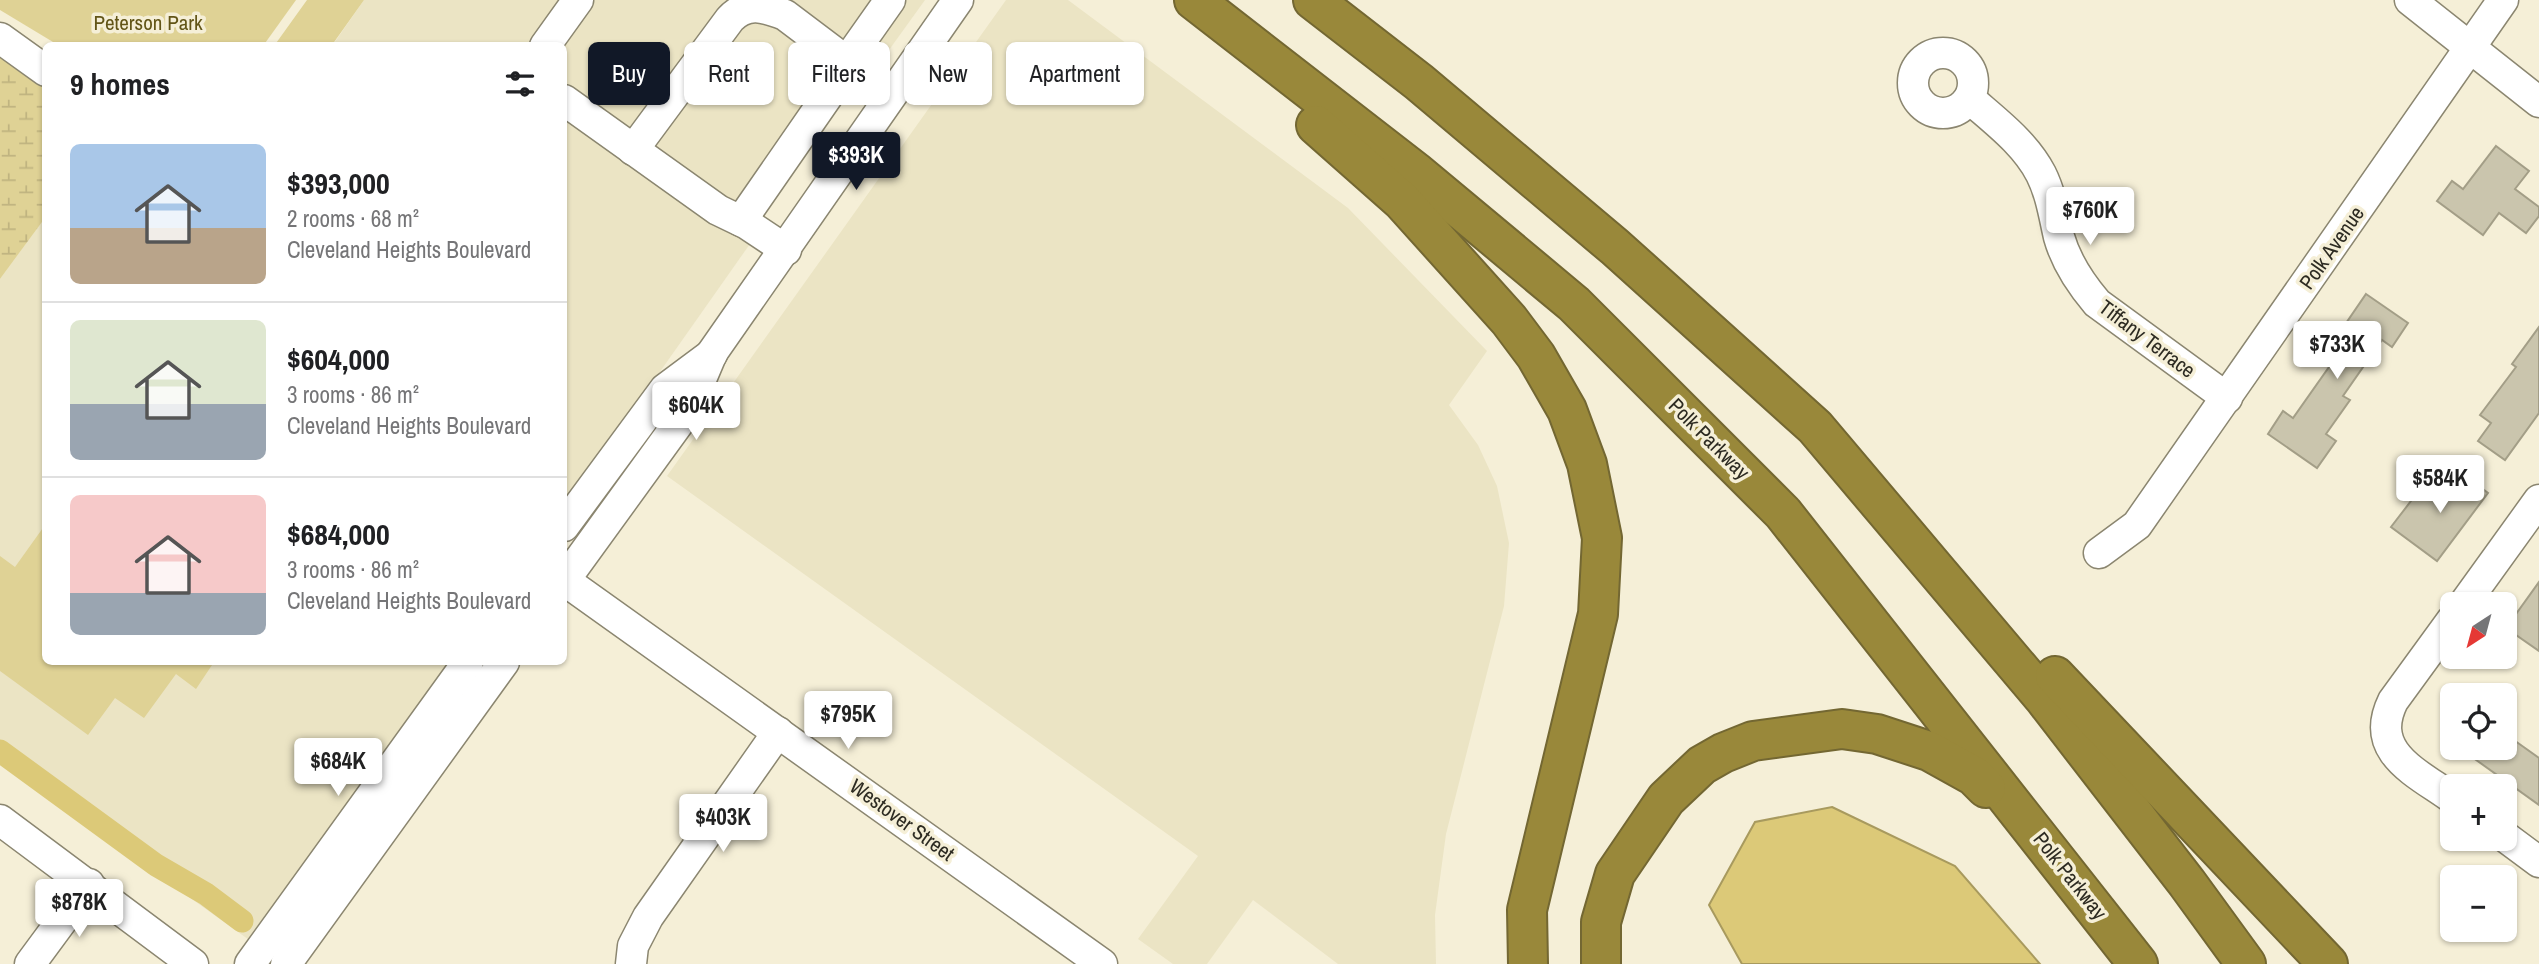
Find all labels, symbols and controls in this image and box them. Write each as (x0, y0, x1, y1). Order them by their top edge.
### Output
park label: Peterson Park (93, 8, 203, 37)
chip: Buy (588, 42, 670, 105)
chip: Rent (684, 42, 774, 105)
chip: Filters (788, 42, 890, 105)
chip: New (904, 42, 992, 105)
chip: Apartment (1006, 42, 1144, 105)
text: 9 homes (70, 64, 170, 104)
icon: filters (501, 65, 539, 103)
pin: $393K (807, 132, 905, 192)
text: $393K (828, 139, 884, 170)
text: $393,000 (287, 163, 390, 203)
icon: home (126, 172, 210, 256)
pin: $760K (2041, 188, 2139, 247)
text: $760K (2062, 194, 2118, 225)
street label: Polk Avenue (2292, 200, 2371, 295)
text: 2 rooms · 68 m² (287, 203, 419, 234)
text: Cleveland Heights Boulevard (287, 234, 531, 265)
street label: Tiffany Terrace (2093, 293, 2202, 384)
pin: $733K (2288, 322, 2386, 381)
text: $733K (2309, 328, 2365, 359)
text: $604,000 (287, 339, 390, 379)
icon: home (126, 348, 210, 432)
text: 3 rooms · 86 m² (287, 379, 419, 410)
pin: $604K (647, 382, 745, 442)
text: $604K (668, 389, 724, 420)
street label: Polk Parkway (1662, 392, 1757, 486)
text: Cleveland Heights Boulevard (287, 410, 531, 441)
pin: $584K (2391, 456, 2489, 515)
text: $584K (2412, 462, 2468, 493)
text: $684,000 (287, 514, 390, 554)
icon: home (126, 523, 210, 607)
text: 3 rooms · 86 m² (287, 554, 419, 585)
text: Cleveland Heights Boulevard (287, 585, 531, 616)
north arrow (2440, 592, 2516, 668)
map controls (2440, 592, 2517, 942)
button: locate (2440, 683, 2517, 760)
pin: $795K (799, 692, 897, 751)
text: $795K (820, 698, 876, 729)
pin: $684K (289, 738, 387, 798)
text: $684K (310, 745, 366, 776)
street label: Westover Street (844, 772, 961, 868)
button: + (2440, 774, 2517, 851)
pin: $403K (674, 794, 772, 854)
text: $403K (695, 801, 751, 832)
street label: Polk Parkway (2027, 826, 2114, 926)
button: − (2440, 865, 2517, 942)
pin: $878K (30, 880, 128, 939)
text: $878K (51, 886, 107, 917)

